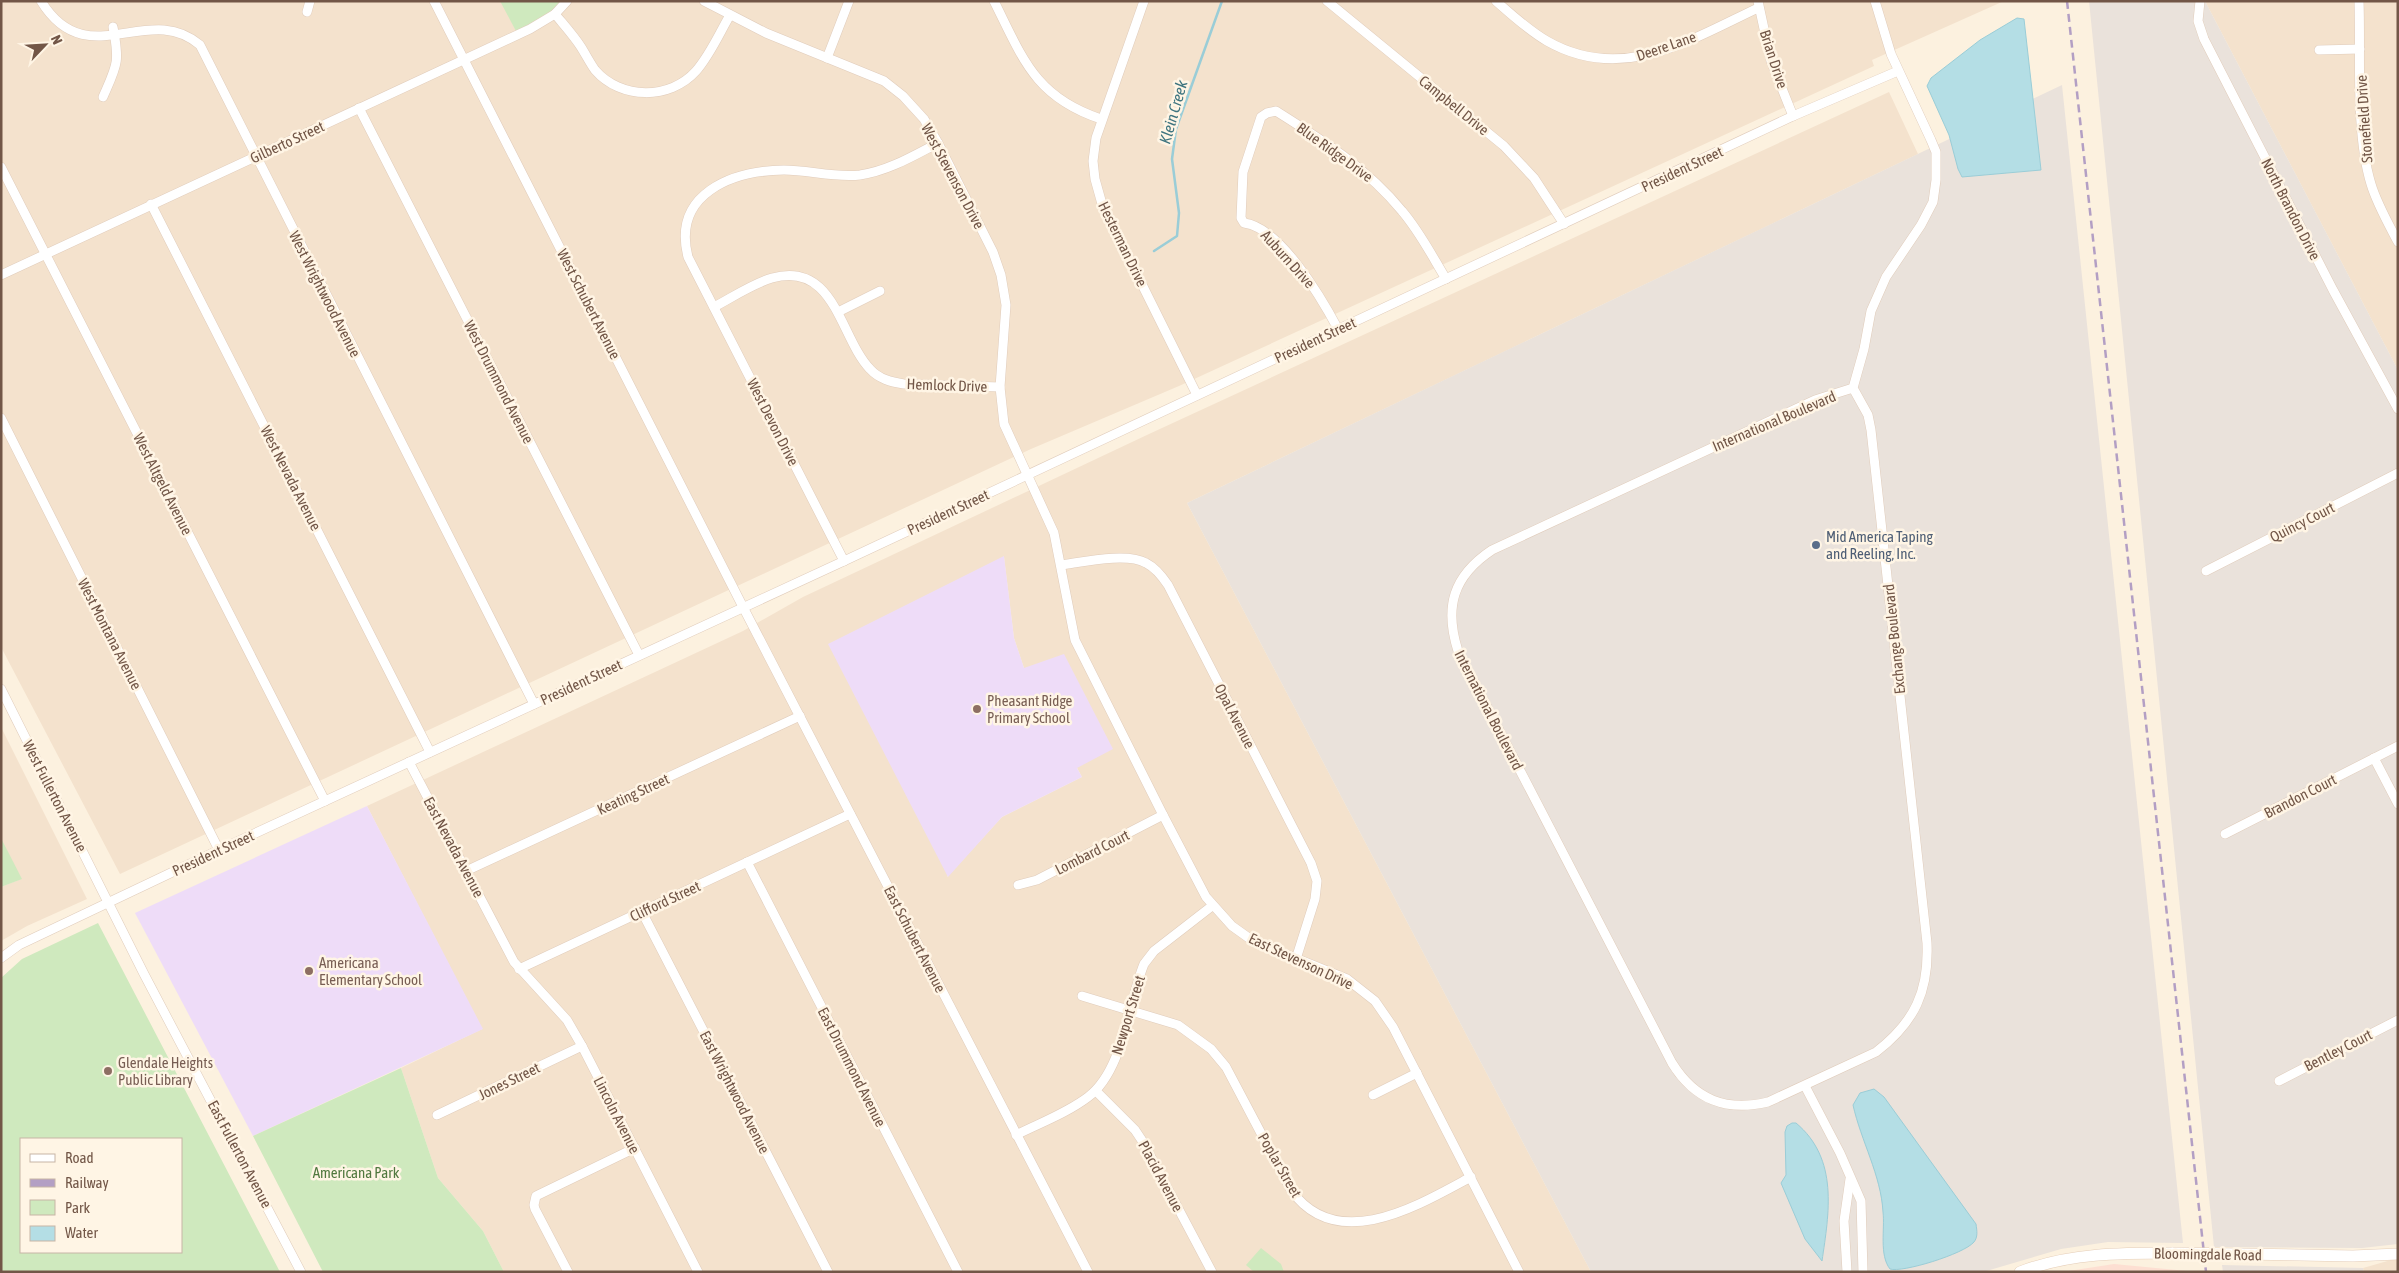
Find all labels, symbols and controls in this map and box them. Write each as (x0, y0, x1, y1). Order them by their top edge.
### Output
north arrow (20, 20, 70, 70)
street label: Deere Lane (1634, 28, 1698, 64)
street label: Brian Drive (1757, 28, 1791, 91)
text: N (48, 32, 66, 47)
street label: Campbell Drive (1416, 72, 1492, 138)
street label: Stonefield Drive (2352, 74, 2376, 164)
water label: Klein Creek (1155, 77, 1191, 146)
street label: Gilberto Street (247, 117, 327, 167)
street label: Blue Ridge Drive (1294, 119, 1376, 185)
street label: West Stevenson Drive (918, 120, 988, 232)
street label: President Street (1639, 143, 1725, 195)
street label: North Brandon Drive (2258, 155, 2324, 263)
street label: Hesterman Drive (1095, 199, 1151, 289)
street label: Auburn Drive (1258, 227, 1318, 292)
street label: West Wrightwood Avenue (286, 228, 364, 360)
street label: West Schubert Avenue (554, 246, 624, 362)
street label: President Street (1272, 314, 1358, 366)
street label: West Drummond Avenue (461, 318, 537, 446)
street label: Hemlock Drive (906, 375, 988, 395)
street label: West Devon Drive (744, 376, 802, 469)
street label: International Boulevard (1710, 387, 1838, 455)
street label: West Nevada Avenue (257, 423, 325, 533)
street label: West Altgeld Avenue (130, 430, 196, 538)
street label: President Street (905, 486, 991, 538)
street label: Quincy Court (2267, 499, 2337, 545)
place label: Mid America Taping and Reeling, Inc. (1826, 528, 1933, 562)
marker: Mid America Taping and Reeling, Inc. (1810, 539, 1822, 551)
street label: West Montana Avenue (75, 576, 145, 693)
street label: Exchange Boulevard (1880, 583, 1908, 695)
street label: International Boulevard (1451, 647, 1527, 773)
street label: President Street (538, 656, 624, 708)
street label: Opal Avenue (1211, 681, 1259, 751)
place label: Pheasant Ridge Primary School (987, 692, 1073, 726)
marker: Pheasant Ridge Primary School (971, 703, 983, 715)
street label: West Fullerton Avenue (20, 737, 91, 855)
street label: Keating Street (594, 770, 672, 818)
street label: Brandon Court (2261, 771, 2339, 821)
street label: East Nevada Avenue (420, 794, 488, 900)
street label: Lombard Court (1052, 826, 1132, 878)
street label: President Street (170, 827, 256, 879)
street label: Clifford Street (627, 877, 703, 925)
street label: East Schubert Avenue (881, 883, 949, 995)
street label: East Stevenson Drive (1246, 929, 1356, 993)
place label: Americana Elementary School (319, 954, 422, 988)
marker: Americana Elementary School (303, 965, 315, 977)
street label: Newport Street (1108, 973, 1148, 1057)
street label: East Drummond Avenue (815, 1004, 890, 1130)
street label: Bentley Court (2301, 1026, 2375, 1074)
street label: East Wrightwood Avenue (697, 1028, 773, 1156)
place label: Glendale Heights Public Library (118, 1054, 213, 1088)
street label: Jones Street (476, 1059, 542, 1103)
marker: Glendale Heights Public Library (102, 1065, 114, 1077)
street label: Lincoln Avenue (590, 1074, 644, 1156)
street label: East Fullerton Avenue (205, 1097, 276, 1211)
street label: Poplar Street (1255, 1130, 1305, 1200)
legend (20, 1138, 182, 1253)
street label: Placid Avenue (1135, 1138, 1187, 1215)
text: Road (65, 1149, 94, 1166)
park label: Americana Park (313, 1164, 400, 1181)
text: Railway (65, 1174, 109, 1191)
text: Park (65, 1199, 90, 1216)
text: Water (65, 1224, 98, 1241)
street label: Bloomingdale Road (2154, 1245, 2262, 1263)

